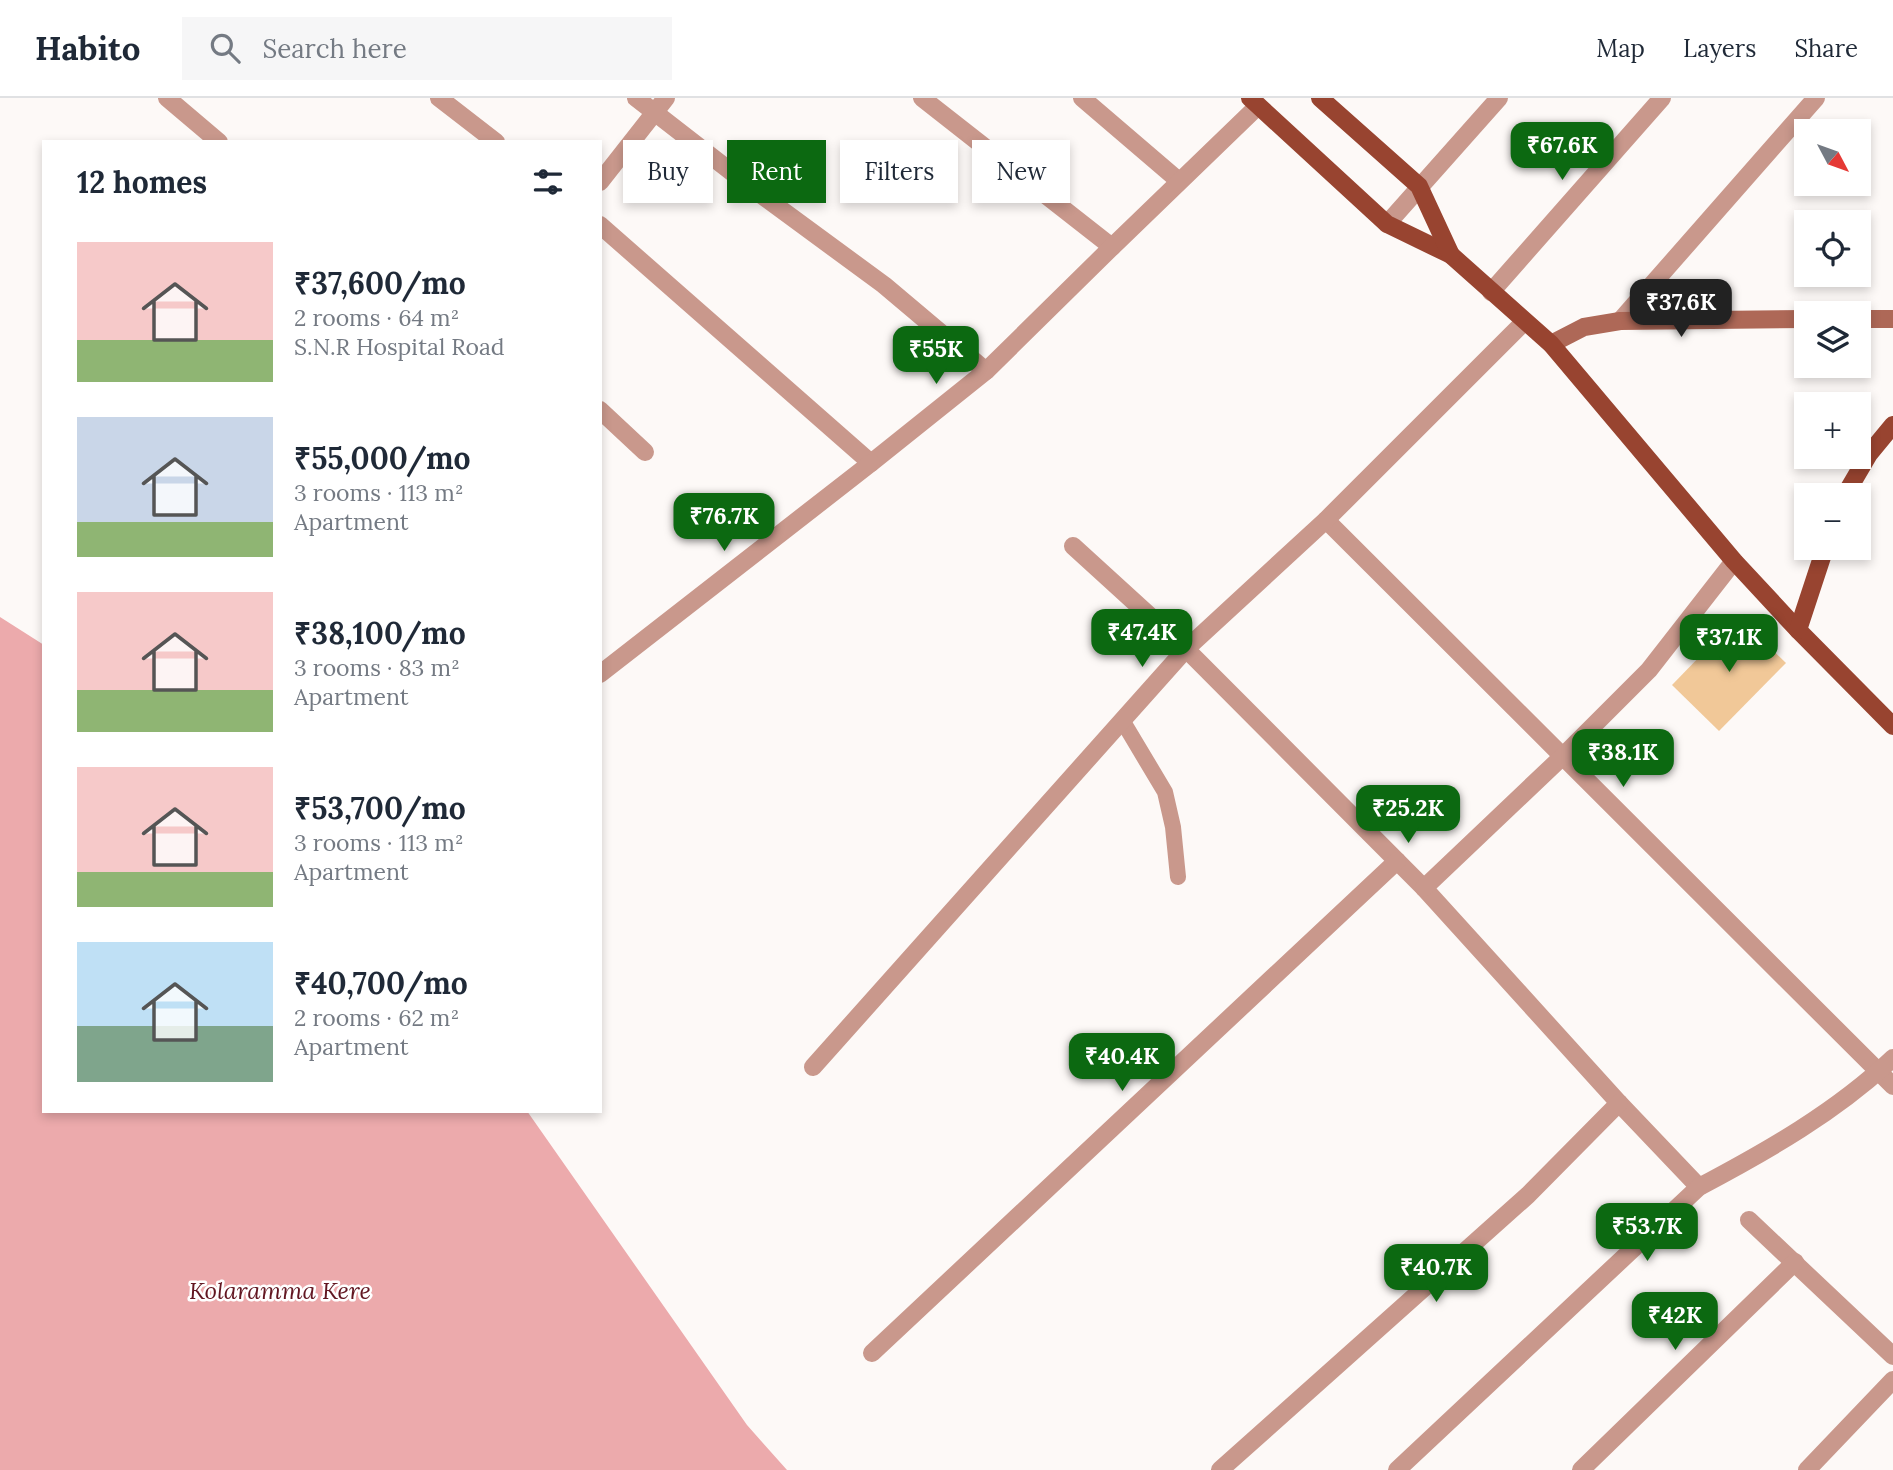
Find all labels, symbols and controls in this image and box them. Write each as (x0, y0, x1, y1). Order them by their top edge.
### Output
search box (182, 17, 672, 80)
text: Habito (35, 27, 140, 69)
icon: search (206, 29, 244, 67)
text: Search here (262, 32, 407, 65)
text: Map (1596, 33, 1645, 64)
text: Layers (1683, 33, 1756, 64)
text: Share (1794, 33, 1858, 64)
north arrow (1794, 119, 1871, 196)
map controls (1794, 119, 1871, 560)
pin: ₹67.6K (1505, 122, 1619, 182)
text: ₹67.6K (1527, 130, 1597, 159)
chip: Buy (623, 140, 713, 203)
chip: Rent (727, 140, 826, 203)
chip: Filters (840, 140, 958, 203)
chip: New (972, 140, 1070, 203)
text: 12 homes (77, 163, 207, 201)
icon: filters (529, 163, 567, 201)
button: locate (1794, 210, 1871, 287)
text: ₹37,600/mo (294, 264, 466, 302)
icon: home (133, 270, 217, 354)
pin: ₹37.6K (1624, 280, 1738, 339)
text: ₹37.6K (1646, 287, 1716, 316)
button: layers (1794, 301, 1871, 378)
text: 2 rooms · 64 m² (294, 303, 459, 332)
pin: ₹55K (895, 327, 977, 386)
text: S.N.R Hospital Road (294, 332, 505, 361)
text: ₹55K (909, 334, 963, 363)
button: + (1794, 392, 1871, 469)
text: ₹55,000/mo (294, 439, 471, 477)
icon: home (133, 445, 217, 529)
text: 3 rooms · 113 m² (294, 478, 464, 507)
button: − (1794, 483, 1871, 560)
pin: ₹76.7K (667, 494, 781, 553)
text: ₹76.7K (689, 501, 759, 530)
text: Apartment (294, 507, 409, 536)
pin: ₹47.4K (1085, 610, 1199, 669)
text: ₹38,100/mo (294, 614, 466, 652)
pin: ₹37.1K (1672, 614, 1786, 674)
text: ₹47.4K (1107, 617, 1177, 646)
icon: home (133, 620, 217, 704)
text: ₹37.1K (1696, 622, 1762, 651)
text: 3 rooms · 83 m² (294, 653, 460, 682)
text: Apartment (294, 682, 409, 711)
pin: ₹38.1K (1566, 730, 1680, 789)
text: ₹38.1K (1588, 737, 1658, 766)
pin: ₹25.2K (1351, 786, 1465, 845)
text: ₹53,700/mo (294, 789, 466, 827)
text: ₹25.2K (1372, 793, 1444, 822)
icon: home (133, 795, 217, 879)
text: 3 rooms · 113 m² (294, 828, 464, 857)
text: Apartment (294, 857, 409, 886)
text: ₹40,700/mo (294, 964, 468, 1002)
icon: home (133, 970, 217, 1054)
text: 2 rooms · 62 m² (294, 1003, 459, 1032)
text: Apartment (294, 1032, 409, 1061)
pin: ₹40.4K (1065, 1034, 1179, 1093)
text: ₹40.4K (1085, 1041, 1159, 1070)
pin: ₹53.7K (1590, 1204, 1704, 1263)
text: ₹53.7K (1612, 1211, 1682, 1240)
pin: ₹40.7K (1379, 1244, 1493, 1304)
text: ₹40.7K (1400, 1252, 1472, 1281)
water label: Kolaramma Kere (189, 1275, 371, 1306)
pin: ₹42K (1634, 1292, 1716, 1352)
text: ₹42K (1648, 1300, 1702, 1329)

